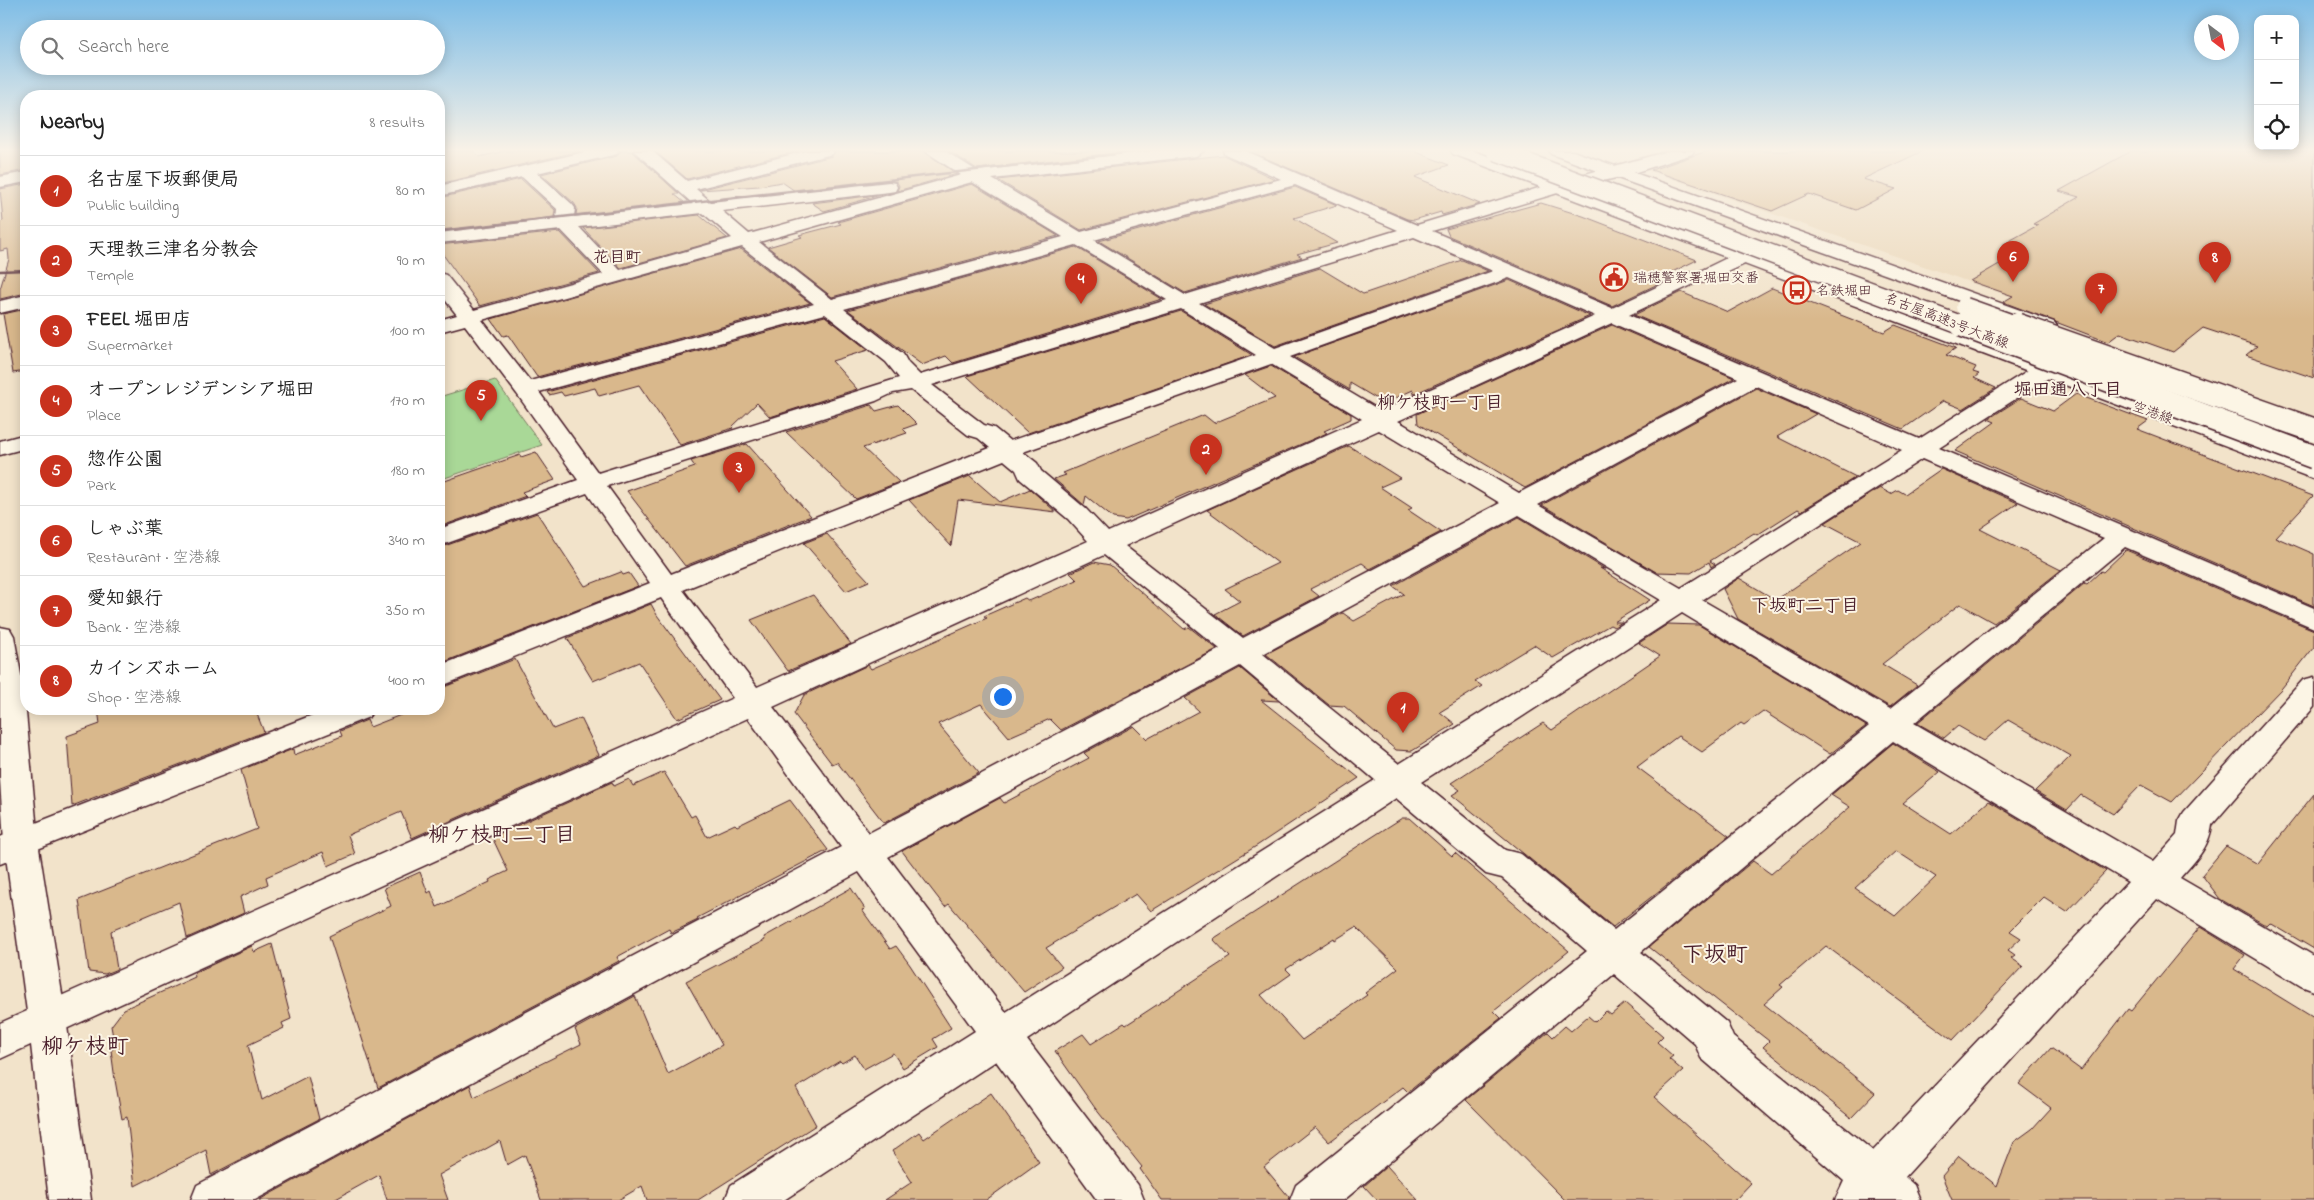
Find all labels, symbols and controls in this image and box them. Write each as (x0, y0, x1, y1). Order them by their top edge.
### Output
north arrow (2194, 15, 2239, 60)
map controls (2254, 15, 2299, 150)
button: + (2254, 15, 2299, 60)
search box (20, 20, 445, 75)
icon: search (38, 34, 66, 62)
text: Search here (78, 34, 169, 61)
button: − (2254, 60, 2299, 105)
button: locate (2254, 105, 2299, 150)
text: Nearby (40, 108, 104, 138)
text: 8 results (369, 111, 425, 135)
text: 名古屋下坂郵便局 (87, 167, 239, 194)
text: 1 (53, 179, 59, 203)
text: 80 m (396, 179, 425, 203)
text: Public building (87, 194, 179, 218)
text: 天理教三津名分教会 (87, 237, 258, 264)
pin: 6 (1997, 241, 2029, 282)
pin: 8 (2199, 242, 2231, 283)
district label: 花目町 (593, 246, 641, 270)
text: 2 (52, 249, 60, 273)
text: 90 m (397, 249, 425, 273)
public building icon: 瑞穂警察署堀田交番 (1599, 262, 1629, 292)
pin: 4 (1065, 263, 1097, 304)
text: Temple (87, 264, 134, 288)
place label: 瑞穂警察署堀田交番 (1633, 268, 1759, 289)
pin: 7 (2085, 273, 2117, 314)
bus stop icon: 名鉄堀田 (1782, 275, 1812, 305)
place label: 名鉄堀田 (1816, 281, 1872, 302)
street label: 名古屋高速3号大高線 (1881, 288, 2012, 355)
text: FEEL 堀田店 (87, 307, 191, 334)
text: 3 (53, 319, 59, 343)
text: 100 m (390, 319, 425, 343)
text: Supermarket (87, 334, 173, 358)
text: オープンレジデンシア堀田 (87, 377, 315, 404)
district label: 堀田通八丁目 (2014, 378, 2122, 404)
pin: 5 (465, 380, 497, 421)
text: 4 (53, 389, 59, 413)
text: 170 m (390, 389, 425, 413)
district label: 柳ケ枝町一丁目 (1377, 391, 1503, 417)
street label: 空港線 (2129, 396, 2176, 430)
text: Place (87, 404, 121, 428)
pin: 2 (1190, 434, 1222, 475)
text: 惣作公園 (87, 447, 163, 474)
pin: 3 (723, 452, 755, 493)
text: 5 (51, 459, 61, 483)
text: 180 m (391, 459, 425, 483)
text: Park (87, 474, 116, 498)
text: しゃぶ葉 (87, 516, 163, 543)
text: 6 (52, 529, 60, 553)
text: 340 m (388, 529, 425, 553)
text: Restaurant · 空港線 (87, 546, 221, 570)
text: 愛知銀行 (87, 586, 163, 613)
district label: 下坂町二丁目 (1751, 594, 1859, 620)
text: 7 (53, 599, 59, 623)
text: 350 m (386, 599, 425, 623)
text: Bank · 空港線 (87, 616, 181, 640)
text: カインズホーム (87, 656, 219, 683)
text: 8 (53, 669, 59, 693)
text: 400 m (388, 669, 425, 693)
your location (990, 684, 1016, 710)
text: Shop · 空港線 (87, 686, 181, 710)
pin: 1 (1387, 692, 1419, 733)
district label: 柳ケ枝町二丁目 (429, 821, 576, 851)
district label: 下坂町 (1682, 940, 1748, 972)
district label: 柳ケ枝町 (41, 1032, 129, 1064)

